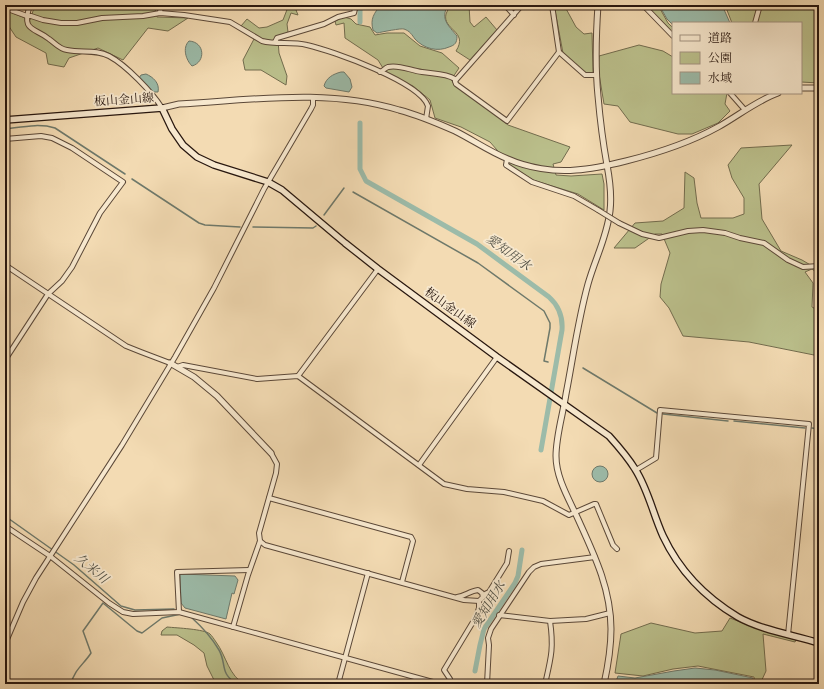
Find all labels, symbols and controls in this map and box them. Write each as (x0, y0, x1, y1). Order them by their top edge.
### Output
legend (672, 22, 802, 94)
text: 道路 (708, 31, 732, 46)
text: 公園 (708, 51, 732, 66)
text: 水域 (708, 71, 732, 86)
street label: 板山金山線 (94, 90, 154, 110)
water label: 愛知用水 (482, 231, 536, 276)
street label: 板山金山線 (421, 284, 479, 332)
water label: 久米川 (71, 550, 113, 589)
water label: 愛知用水 (468, 577, 511, 632)

